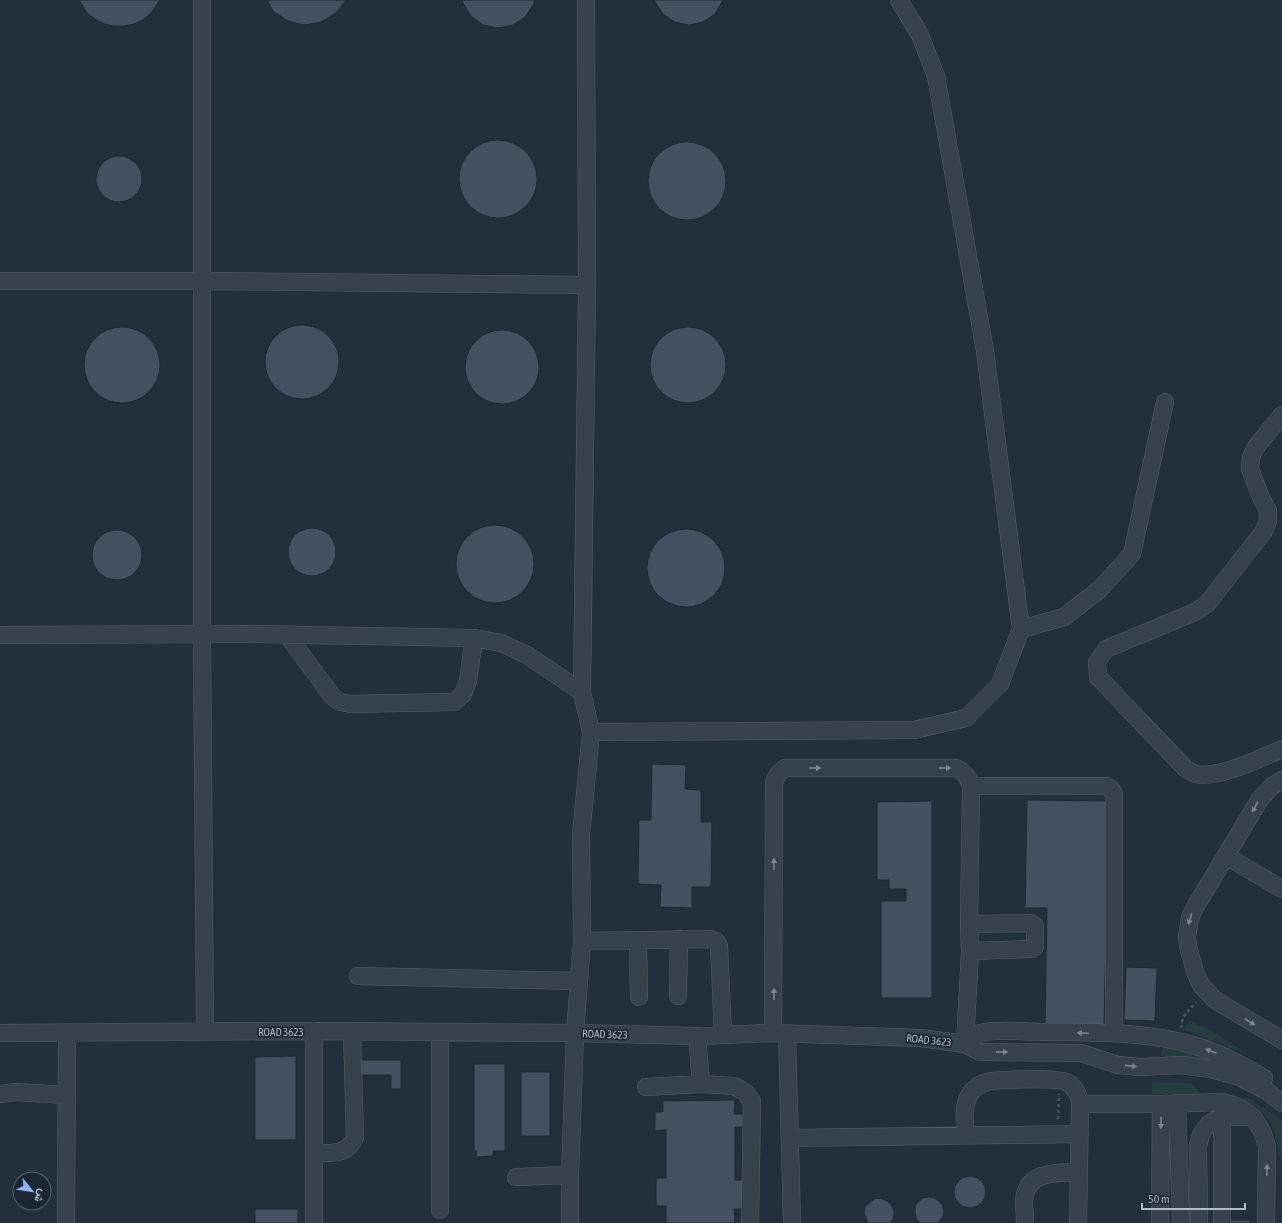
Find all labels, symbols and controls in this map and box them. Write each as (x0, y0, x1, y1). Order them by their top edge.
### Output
one-way arrow (809, 765, 822, 771)
one-way arrow (939, 765, 952, 771)
one-way arrow (1252, 801, 1259, 813)
one-way arrow (771, 857, 777, 870)
one-way arrow (1187, 914, 1193, 926)
one-way arrow (771, 987, 777, 1000)
one-way arrow (1244, 1018, 1256, 1025)
street label: ROAD 3623 (258, 1026, 304, 1038)
street label: ROAD 3623 (582, 1027, 628, 1041)
one-way arrow (1076, 1030, 1089, 1036)
street label: ROAD 3623 (906, 1032, 952, 1048)
one-way arrow (1204, 1048, 1216, 1054)
one-way arrow (996, 1049, 1008, 1056)
one-way arrow (1124, 1063, 1137, 1069)
one-way arrow (1158, 1117, 1164, 1130)
one-way arrow (1264, 1164, 1271, 1176)
north arrow (12, 1171, 52, 1211)
scale bar (1142, 1185, 1245, 1211)
text: ش (31, 1187, 49, 1205)
text: 50 m (1148, 1192, 1170, 1206)

